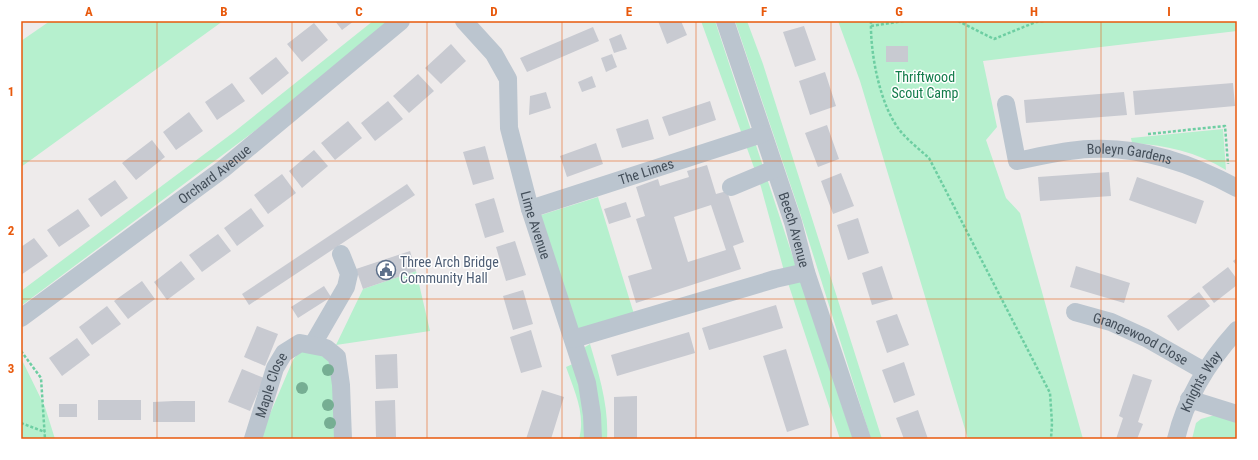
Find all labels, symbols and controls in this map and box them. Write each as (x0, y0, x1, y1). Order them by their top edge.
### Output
text: A (85, 4, 93, 19)
text: B (220, 4, 228, 19)
text: C (355, 4, 363, 19)
text: D (490, 4, 498, 19)
text: E (626, 4, 633, 19)
text: F (761, 4, 767, 19)
text: G (895, 4, 903, 19)
text: H (1030, 4, 1038, 19)
text: I (1167, 4, 1171, 19)
park label: Thriftwood Scout Camp (892, 69, 959, 101)
text: 1 (8, 84, 14, 99)
street label: Orchard Avenue (175, 141, 254, 207)
street label: Boleyn Gardens (1086, 141, 1174, 167)
street label: The Limes (616, 155, 676, 188)
street label: Lime Avenue (518, 189, 554, 262)
street label: Beech Avenue (775, 190, 813, 270)
text: 2 (8, 223, 15, 238)
place label: Three Arch Bridge Community Hall (400, 254, 499, 286)
public building icon: Three Arch Bridge Community Hall (375, 259, 397, 281)
street label: Grangewood Close (1091, 309, 1191, 368)
street label: Knights Way (1177, 348, 1225, 414)
street label: Maple Close (252, 349, 291, 420)
text: 3 (8, 361, 14, 376)

